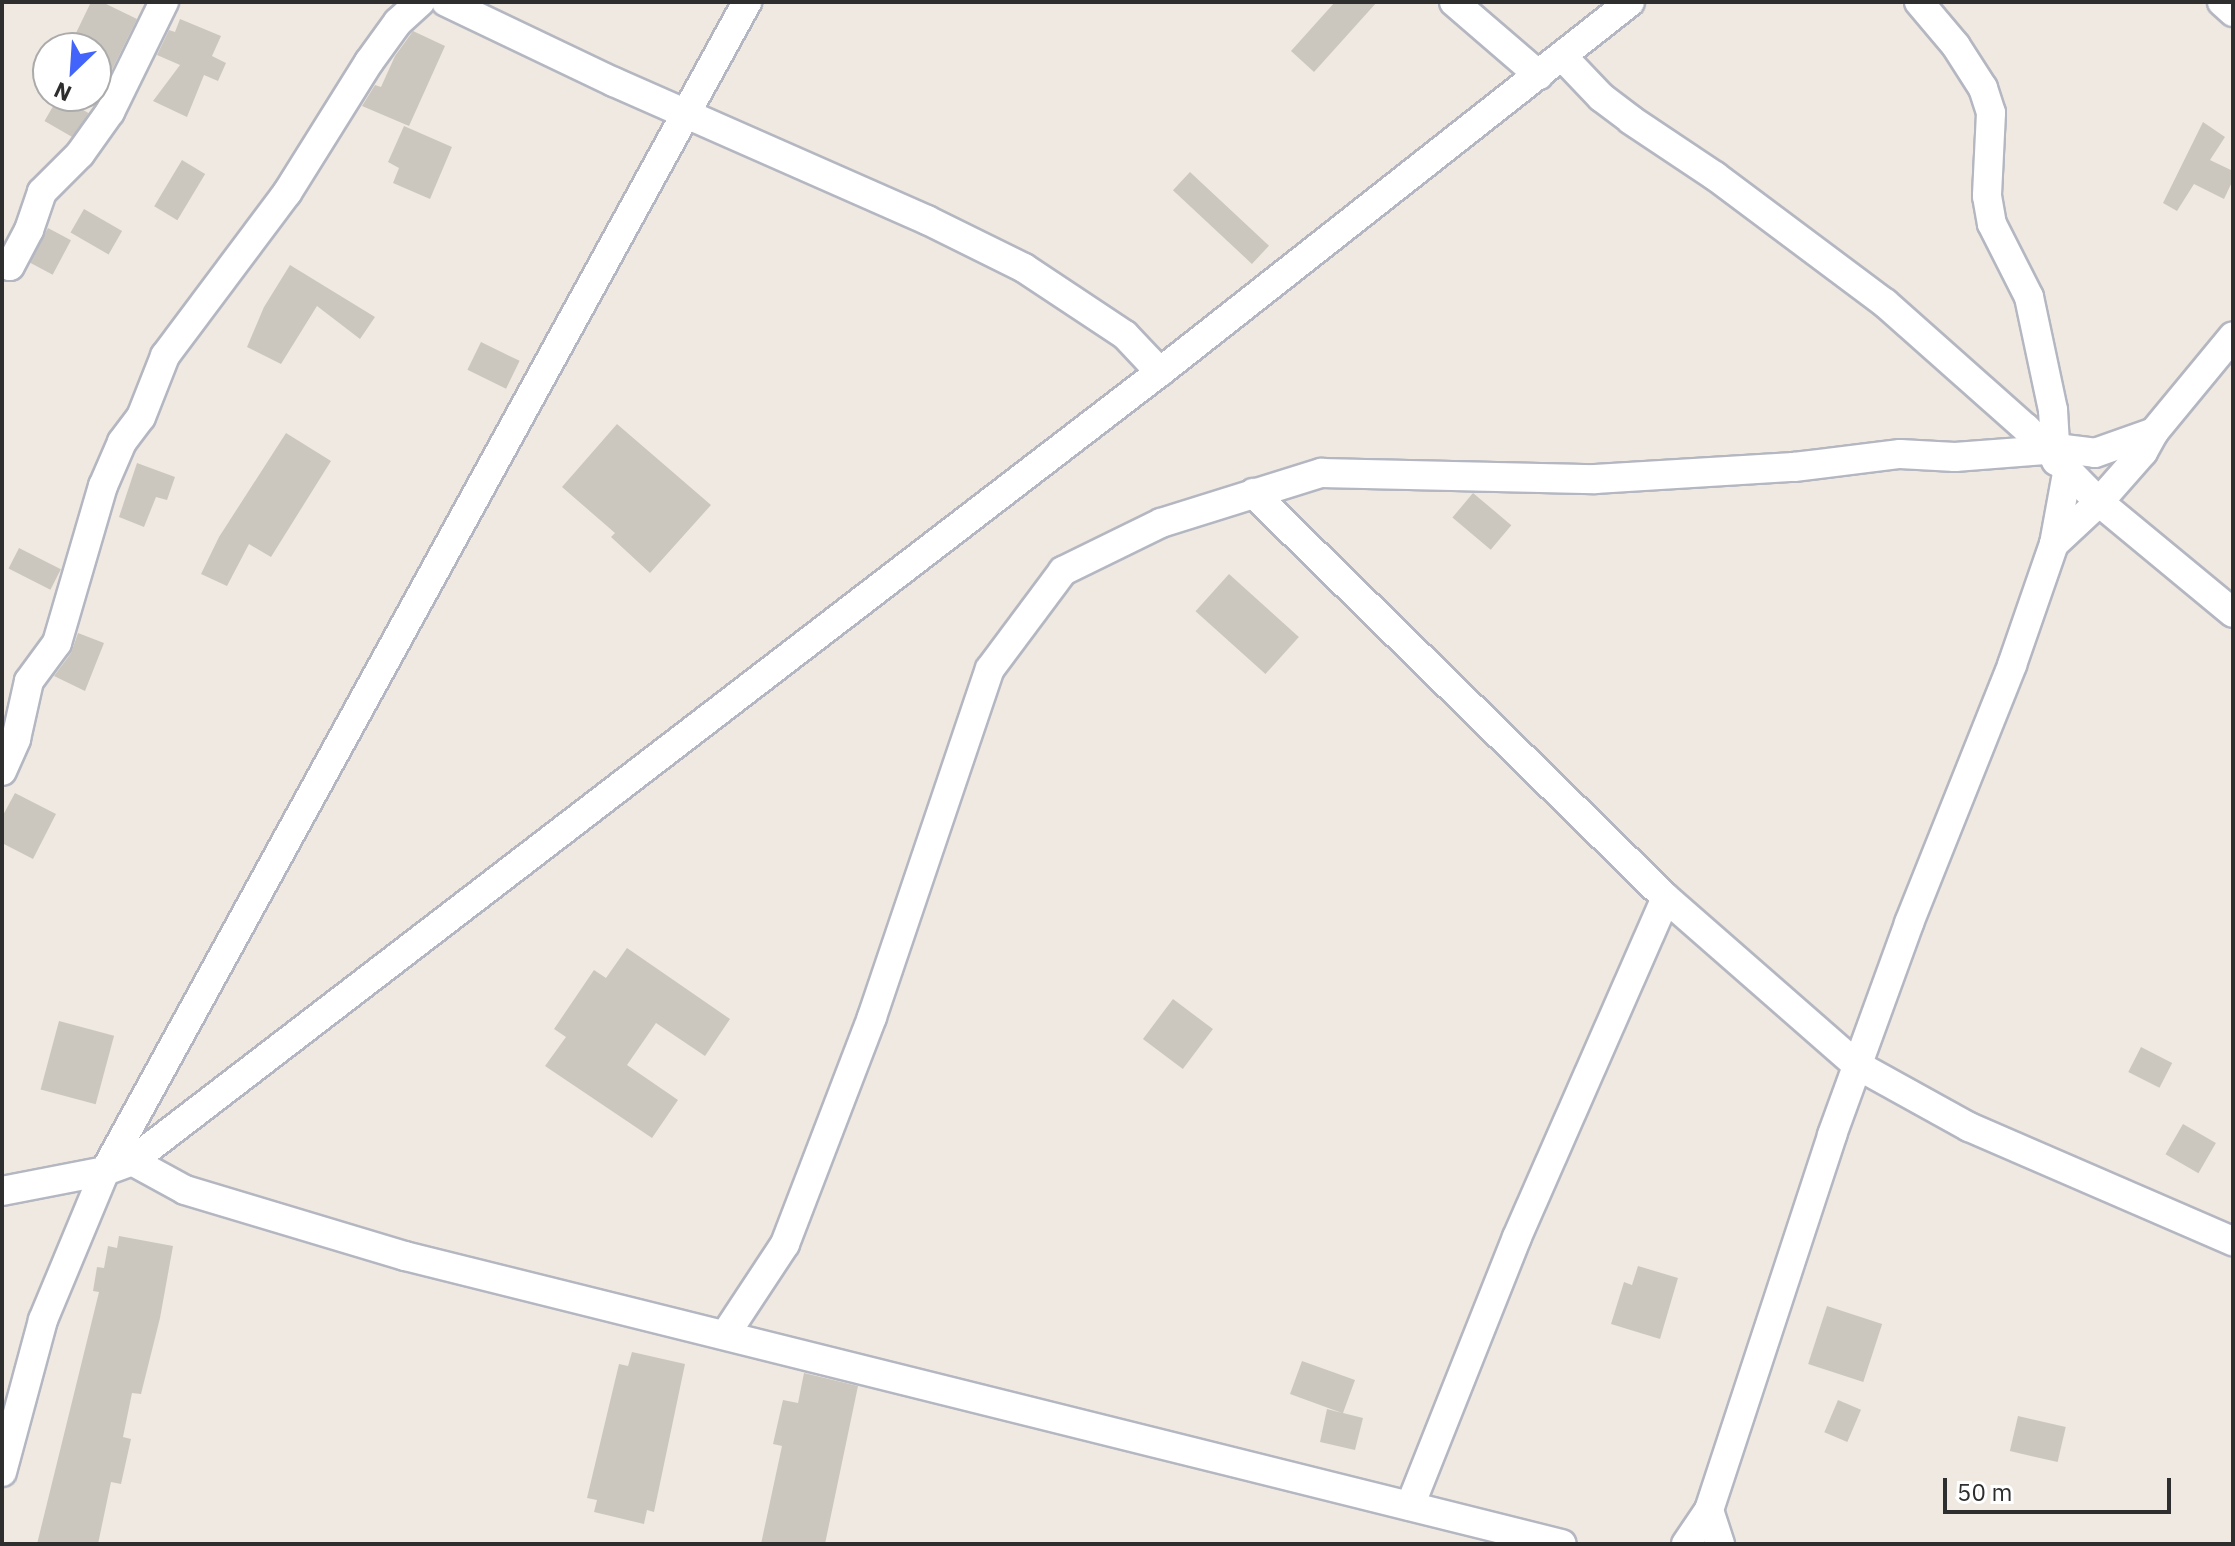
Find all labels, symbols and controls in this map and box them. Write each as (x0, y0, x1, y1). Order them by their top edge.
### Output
north arrow (32, 32, 112, 112)
text: N (49, 76, 76, 109)
scale bar (1947, 1462, 2175, 1512)
text: 50 m (1957, 1476, 2012, 1508)

